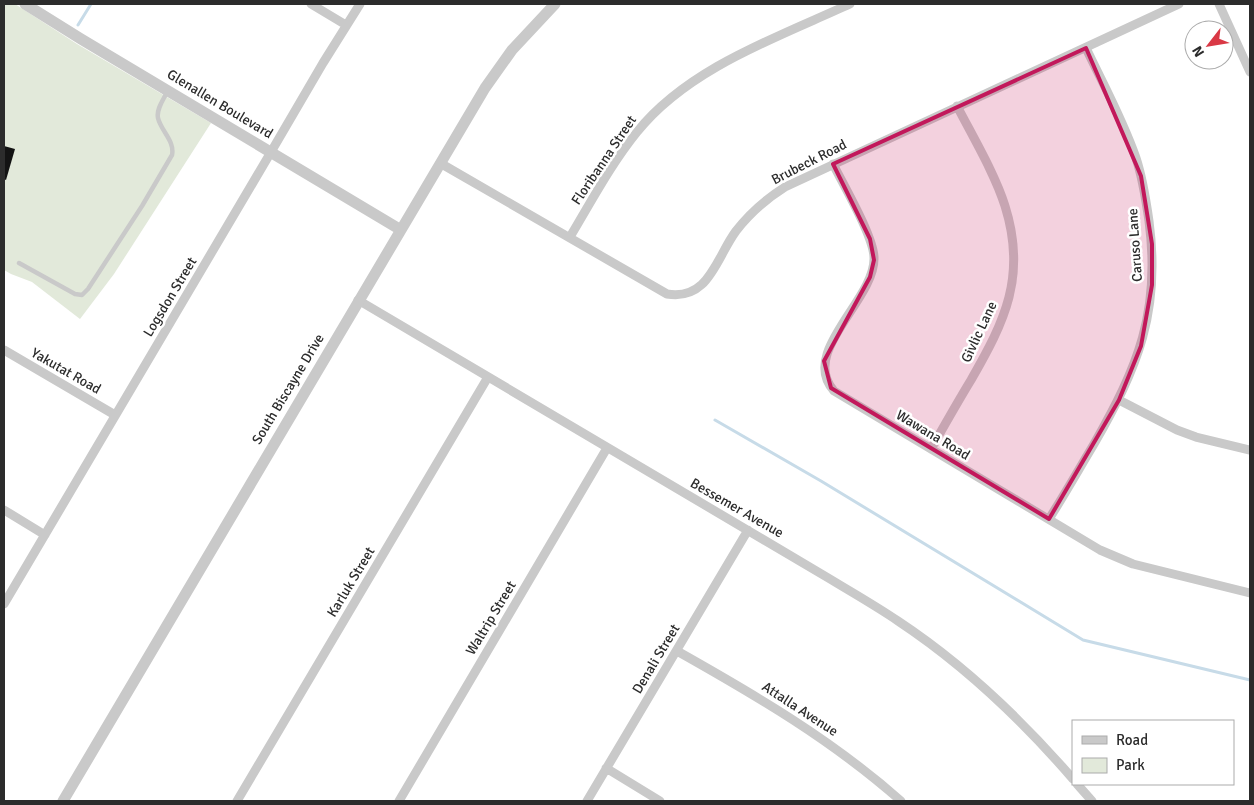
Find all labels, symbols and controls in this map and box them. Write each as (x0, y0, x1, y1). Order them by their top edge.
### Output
north arrow (1184, 20, 1234, 70)
text: N (1188, 43, 1208, 60)
street label: Glenallen Boulevard (164, 66, 276, 142)
street label: Floribanna Street (568, 112, 640, 208)
street label: Brubeck Road (769, 136, 849, 188)
street label: Caruso Lane (1124, 208, 1146, 282)
street label: Logsdon Street (140, 254, 200, 340)
street label: Givlic Lane (957, 299, 1001, 365)
street label: South Biscayne Drive (248, 331, 328, 447)
street label: Yakutat Road (28, 344, 104, 398)
street label: Wawana Road (893, 406, 973, 464)
street label: Bessemer Avenue (687, 474, 787, 542)
street label: Karluk Street (323, 544, 379, 620)
street label: Waltrip Street (462, 578, 520, 658)
street label: Denali Street (629, 621, 683, 697)
street label: Attalla Avenue (759, 678, 841, 740)
legend (1072, 720, 1234, 785)
text: Road (1116, 731, 1148, 749)
text: Park (1116, 756, 1145, 774)

